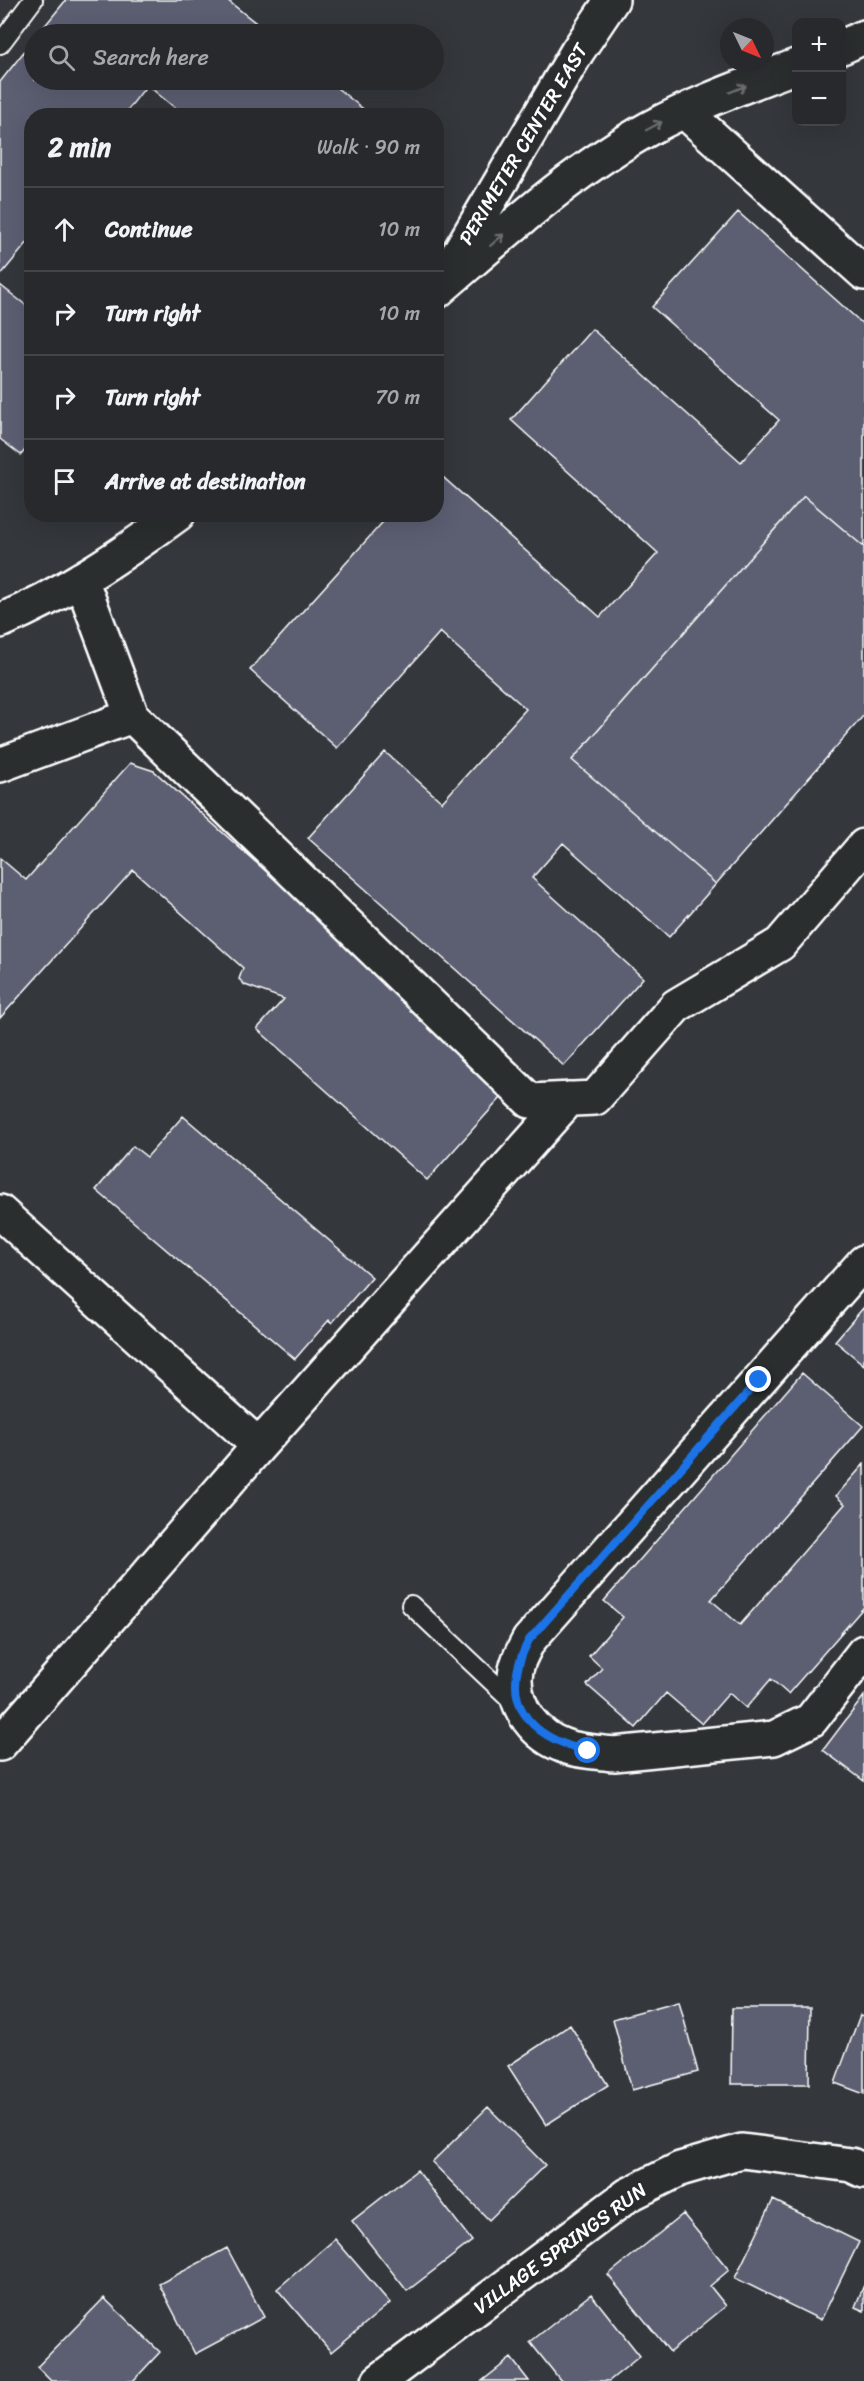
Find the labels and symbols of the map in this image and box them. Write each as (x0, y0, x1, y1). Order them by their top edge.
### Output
north arrow (720, 18, 774, 72)
street label: PERIMETER CENTER EAST (449, 35, 598, 252)
one-way arrow (728, 83, 747, 94)
one-way arrow (645, 120, 662, 132)
one-way arrow (489, 234, 505, 247)
route end (745, 1366, 771, 1392)
route start (574, 1737, 600, 1763)
street label: VILLAGE SPRINGS RUN (466, 2173, 655, 2324)

